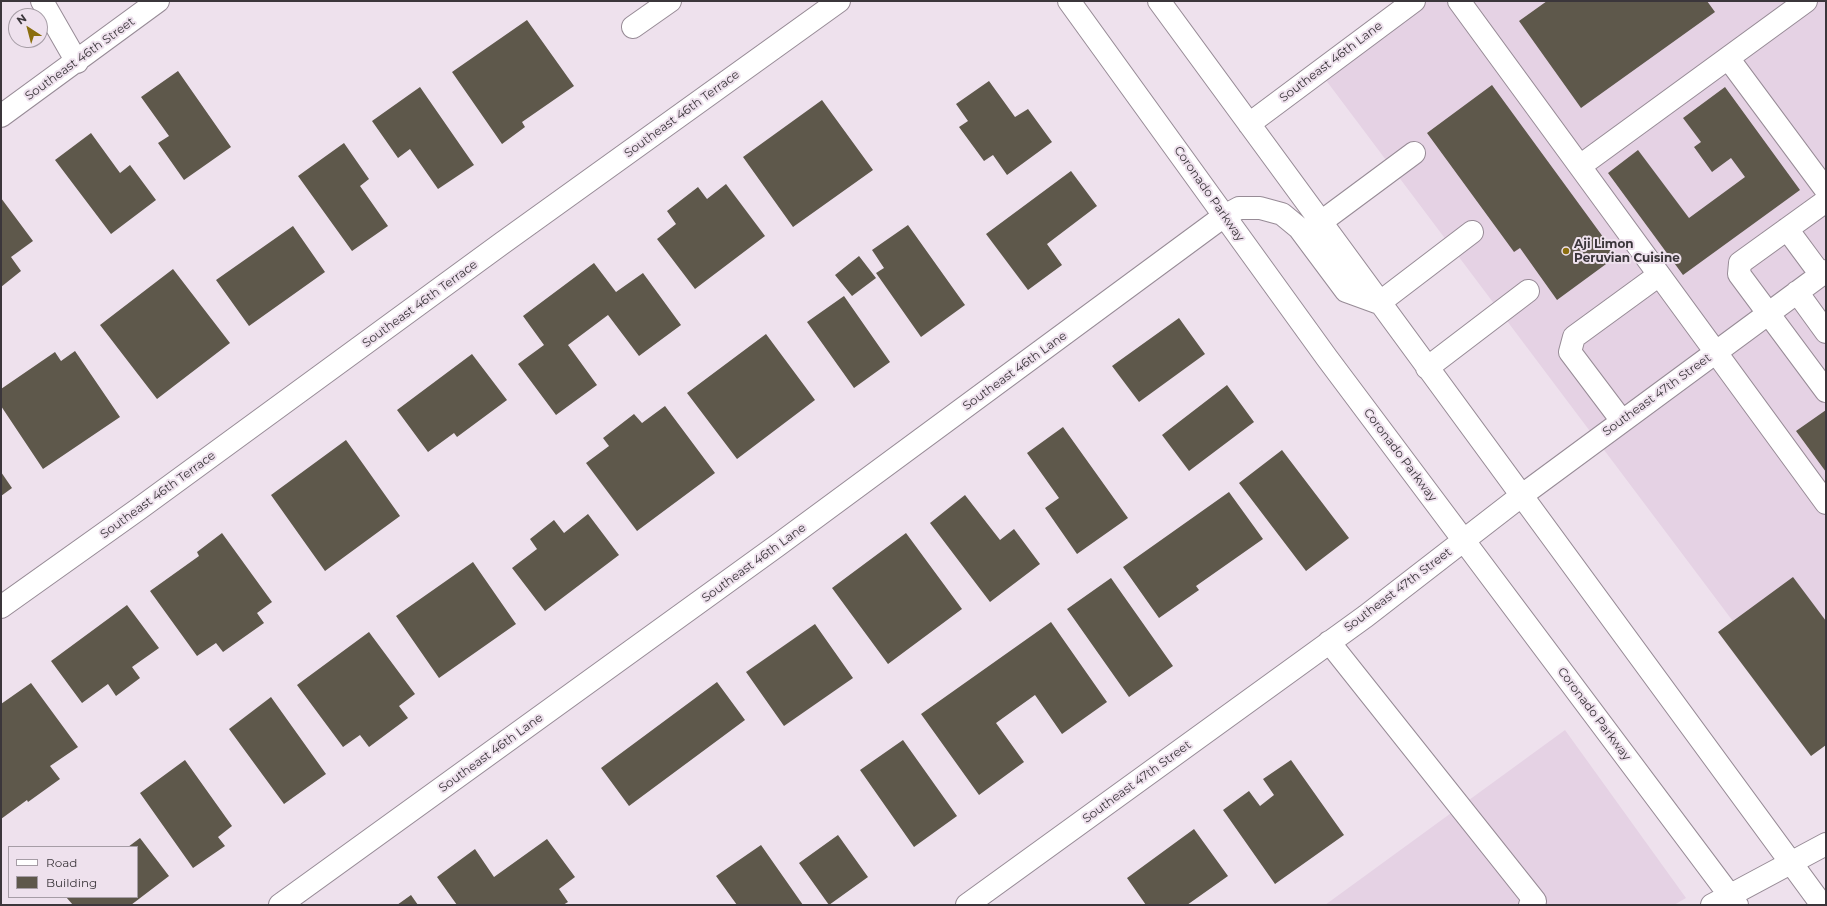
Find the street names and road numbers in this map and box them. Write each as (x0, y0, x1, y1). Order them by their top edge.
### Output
street label: Southeast 46th Street (23, 14, 137, 104)
street label: Southeast 46th Lane (1277, 19, 1385, 105)
street label: Southeast 46th Terrace (622, 67, 742, 161)
street label: Coronado Parkway (1171, 144, 1247, 244)
street label: Southeast 46th Terrace (360, 257, 480, 351)
street label: Southeast 46th Lane (960, 328, 1070, 414)
street label: Southeast 47th Street (1600, 351, 1714, 439)
street label: Coronado Parkway (1360, 406, 1440, 504)
street label: Southeast 46th Terrace (98, 448, 218, 542)
street label: Southeast 46th Lane (699, 520, 809, 606)
street label: Southeast 47th Street (1342, 545, 1454, 635)
street label: Coronado Parkway (1554, 665, 1634, 763)
street label: Southeast 46th Lane (436, 710, 546, 796)
street label: Southeast 47th Street (1080, 738, 1194, 826)

